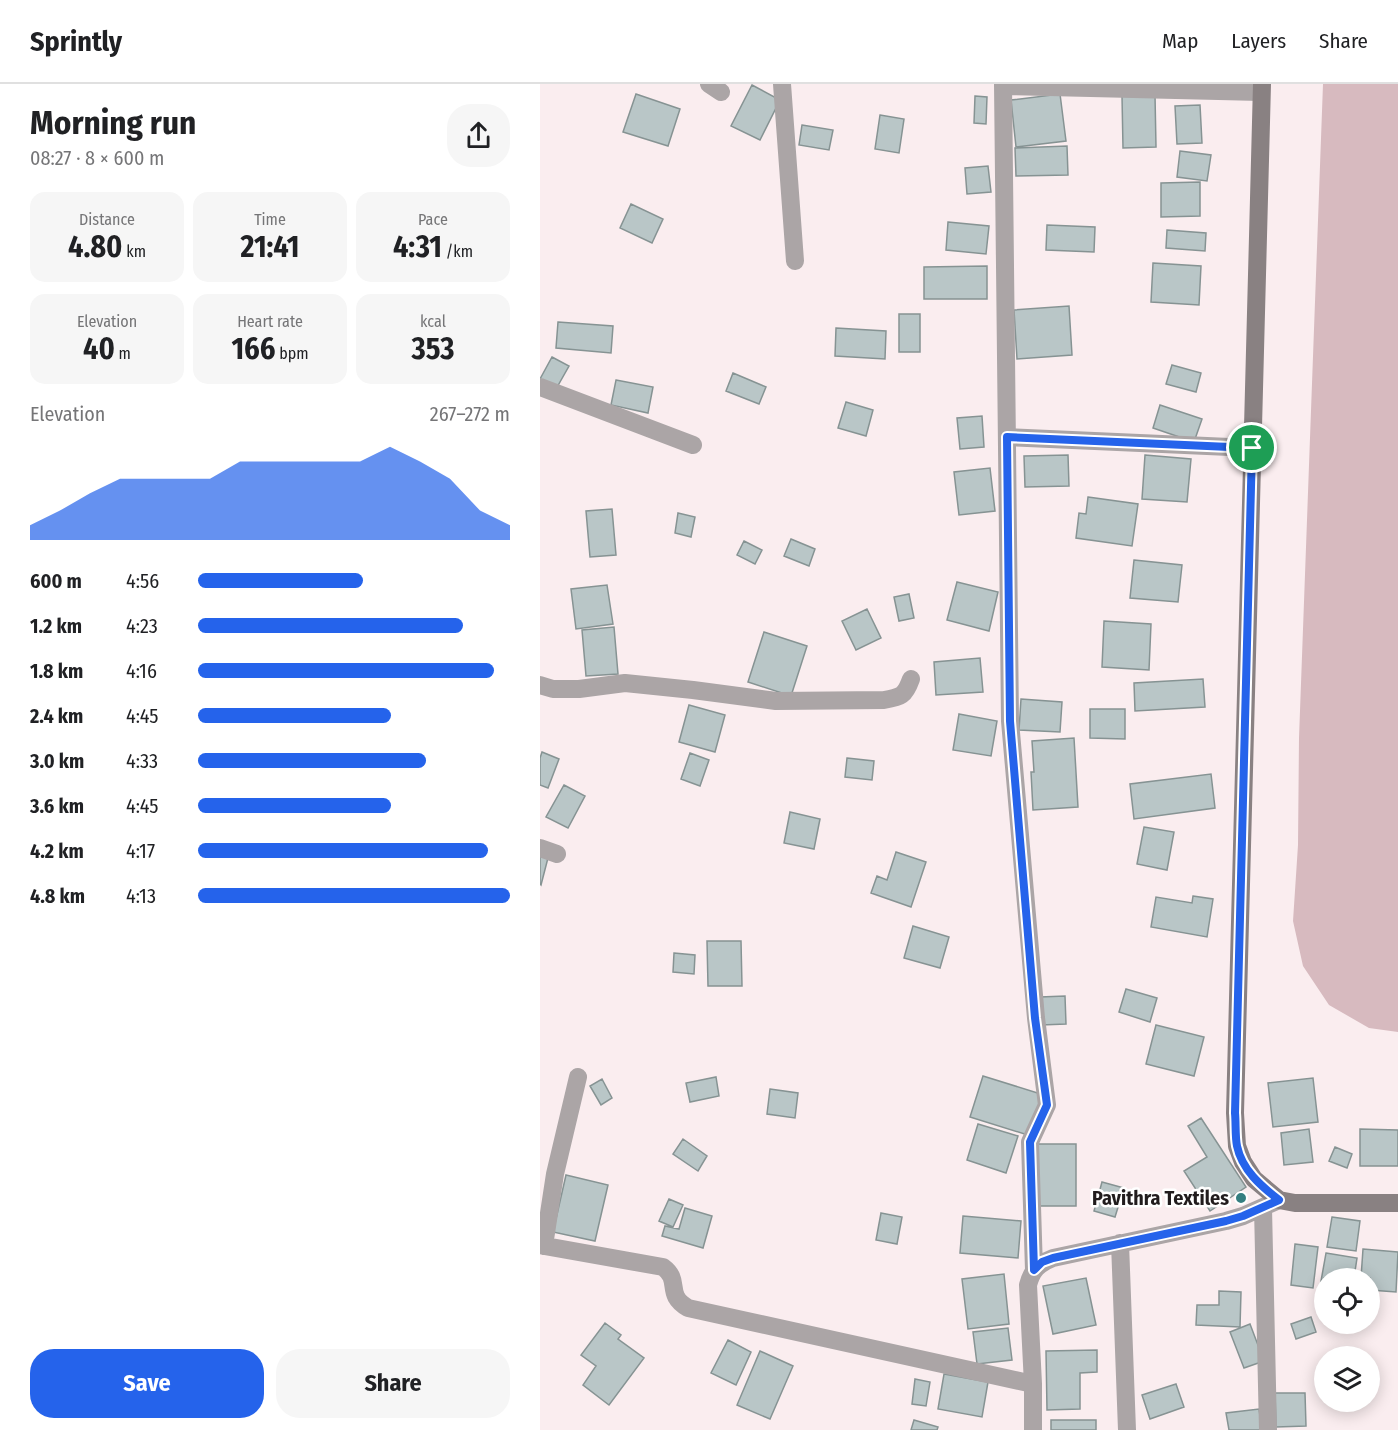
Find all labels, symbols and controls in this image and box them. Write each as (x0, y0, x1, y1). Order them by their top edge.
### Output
text: Sprintly (30, 25, 122, 58)
text: Map (1162, 28, 1198, 54)
text: Layers (1231, 28, 1286, 54)
text: Share (1319, 28, 1368, 54)
text: Morning run (30, 103, 196, 143)
button: share (447, 104, 510, 167)
text: 08:27 · 8 × 600 m (30, 146, 164, 170)
text: Distance (79, 210, 135, 229)
text: Time (254, 210, 286, 229)
text: Pace (418, 210, 448, 229)
text: 4.80 (68, 229, 122, 265)
text: 21:41 (241, 229, 299, 265)
text: 4:31 (393, 229, 442, 265)
text: km (122, 242, 146, 261)
text: /km (442, 242, 473, 261)
text: Elevation (77, 312, 137, 331)
text: Heart rate (237, 312, 303, 331)
text: kcal (420, 312, 446, 331)
text: 40 (83, 331, 115, 367)
text: 166 (231, 331, 275, 367)
text: 353 (412, 331, 454, 367)
text: m (115, 344, 131, 363)
text: bpm (275, 344, 309, 363)
text: Elevation (30, 402, 105, 426)
text: 267–272 m (430, 402, 510, 426)
pin (1226, 422, 1277, 473)
icon: arrive (1235, 431, 1268, 464)
text: 600 m (30, 569, 82, 593)
text: 4:56 (126, 569, 159, 593)
text: 1.2 km (30, 614, 82, 638)
text: 4:23 (126, 614, 158, 638)
text: 1.8 km (30, 659, 83, 683)
text: 4:16 (126, 659, 157, 683)
text: 2.4 km (30, 704, 83, 728)
text: 4:45 (126, 704, 158, 728)
text: 3.0 km (30, 749, 84, 773)
text: 4:33 (126, 749, 158, 773)
text: 3.6 km (30, 794, 84, 818)
text: 4:45 (126, 794, 158, 818)
text: 4.2 km (30, 839, 84, 863)
text: 4:17 (126, 839, 155, 863)
text: 4.8 km (30, 884, 85, 908)
text: 4:13 (126, 884, 156, 908)
place label: Pavithra Textiles (1092, 1186, 1229, 1210)
marker: Pavithra Textiles (1234, 1191, 1248, 1205)
map controls (1314, 1268, 1380, 1412)
button: locate (1314, 1268, 1380, 1334)
button: layers (1314, 1346, 1380, 1412)
button: Save (30, 1349, 264, 1418)
button: Share (276, 1349, 510, 1418)

